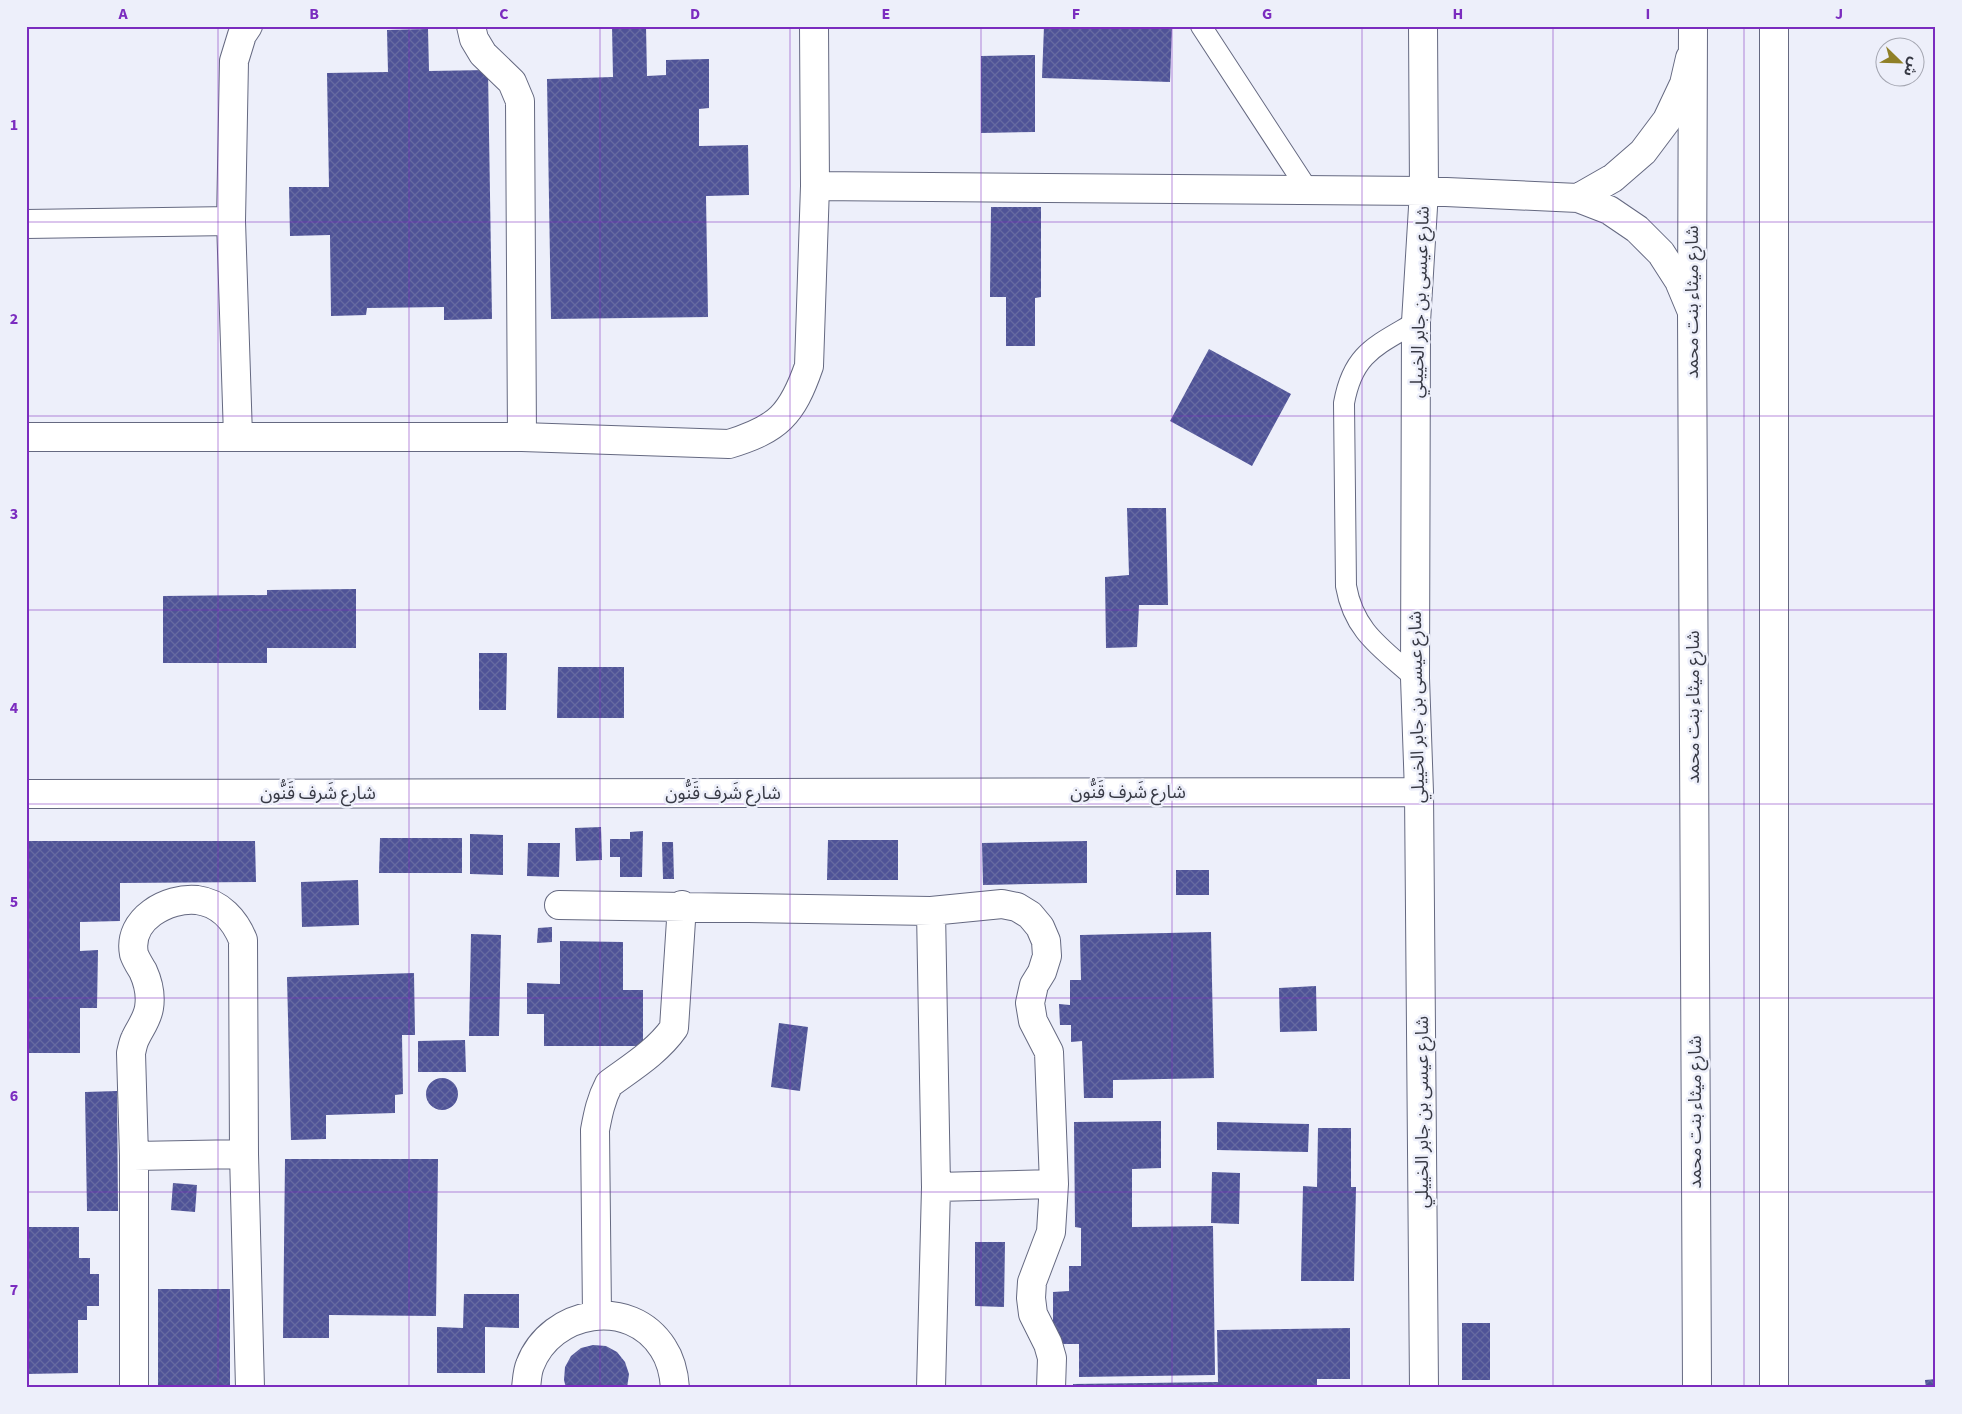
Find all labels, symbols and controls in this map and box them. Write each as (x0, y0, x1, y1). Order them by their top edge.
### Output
text: A (117, 3, 128, 25)
text: B (309, 3, 319, 25)
text: C (499, 3, 509, 25)
text: D (690, 3, 700, 25)
text: E (882, 3, 890, 25)
text: F (1072, 3, 1080, 25)
text: G (1262, 3, 1272, 25)
text: H (1453, 3, 1463, 25)
text: I (1646, 3, 1650, 25)
text: J (1835, 3, 1843, 25)
north arrow (1874, 38, 1924, 88)
text: ش (1898, 54, 1924, 79)
text: 1 (10, 114, 18, 136)
street label: شارع عيسى بن جابر الخييلي (1404, 206, 1437, 398)
street label: شارع ميثاء بنت محمد (1680, 226, 1706, 378)
text: 2 (10, 308, 18, 330)
text: 3 (10, 503, 18, 525)
street label: شارع عيسى بن جابر الخييلي (1403, 611, 1432, 803)
street label: شارع ميثاء بنت محمد (1681, 631, 1707, 783)
text: 4 (10, 697, 19, 719)
street label: شارع شَرف قَنُّون (1070, 778, 1186, 806)
street label: شارع شَرف قَنُّون (260, 779, 376, 807)
street label: شارع شَرف قَنُّون (665, 779, 781, 807)
text: 5 (10, 891, 18, 913)
street label: شارع عيسى بن جابر الخييلي (1410, 1016, 1436, 1208)
street label: شارع ميثاء بنت محمد (1683, 1036, 1709, 1188)
text: 6 (10, 1085, 18, 1107)
text: 7 (10, 1279, 18, 1301)

